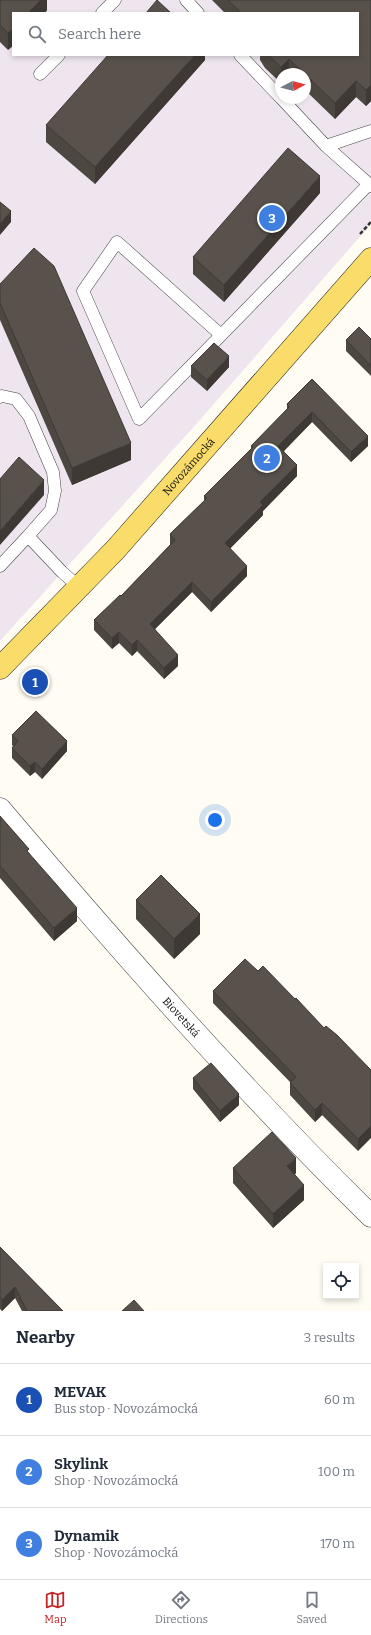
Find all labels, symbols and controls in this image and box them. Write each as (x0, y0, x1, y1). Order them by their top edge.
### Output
search box (12, 12, 359, 56)
icon: search (26, 23, 48, 45)
text: Search here (58, 25, 141, 43)
north arrow (275, 68, 311, 104)
pin: 3 (259, 203, 285, 233)
street label: Novozámocká (160, 435, 217, 498)
pin: 2 (254, 443, 280, 473)
pin: 1 (22, 667, 48, 697)
your location (205, 810, 225, 830)
street label: Biovetská (160, 994, 203, 1040)
map controls (323, 1263, 359, 1299)
button: locate (323, 1263, 359, 1299)
text: Nearby (16, 1327, 75, 1348)
text: 3 results (304, 1330, 355, 1345)
text: MEVAK (54, 1383, 106, 1401)
text: 1 (26, 1392, 32, 1407)
text: 60 m (324, 1392, 355, 1407)
text: Bus stop · Novozámocká (54, 1401, 198, 1416)
text: Skylink (54, 1455, 108, 1473)
text: 2 (25, 1464, 33, 1479)
text: 100 m (318, 1464, 355, 1479)
text: Shop · Novozámocká (54, 1473, 178, 1488)
text: Dynamik (54, 1527, 119, 1545)
text: 3 (25, 1536, 33, 1551)
text: 170 m (320, 1536, 355, 1551)
text: Shop · Novozámocká (54, 1545, 178, 1560)
tab: Map (44, 1589, 66, 1626)
tab: Directions (155, 1589, 208, 1626)
tab: Saved (296, 1589, 327, 1626)

